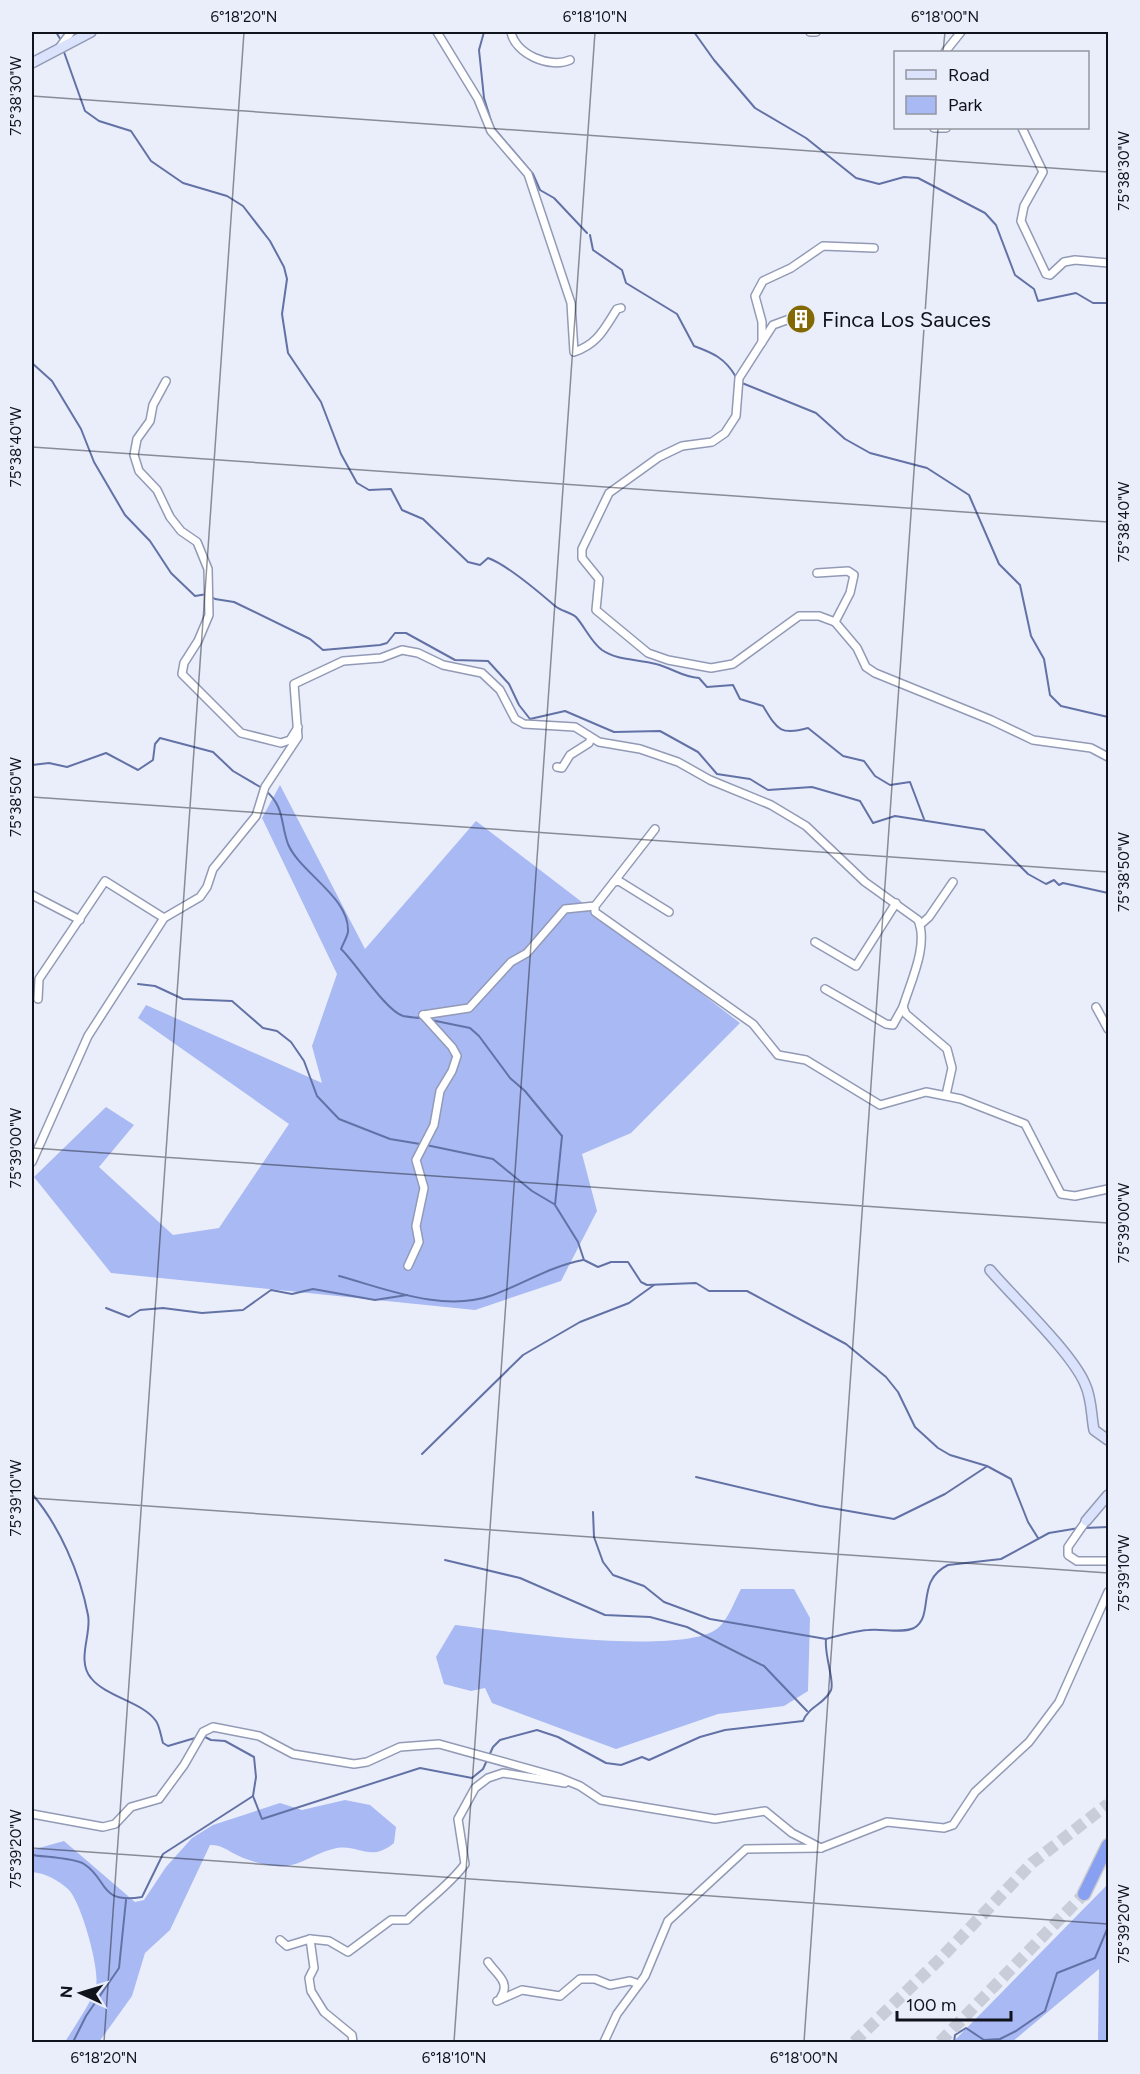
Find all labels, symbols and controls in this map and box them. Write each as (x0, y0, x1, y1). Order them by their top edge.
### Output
text: 6°18'20"N (211, 8, 277, 26)
text: 6°18'10"N (563, 8, 627, 26)
text: 6°18'00"N (911, 8, 979, 26)
legend (894, 51, 1089, 129)
text: 75°38'30"W (7, 56, 25, 136)
text: Road (948, 64, 989, 86)
text: Park (948, 94, 983, 116)
text: 75°38'30"W (1115, 131, 1133, 211)
building icon: Finca Los Sauces (785, 303, 817, 335)
place label: Finca Los Sauces (822, 306, 991, 333)
text: 75°38'40"W (7, 406, 25, 487)
text: 75°38'40"W (1115, 481, 1133, 562)
text: 75°38'50"W (7, 756, 25, 837)
text: 75°38'50"W (1115, 831, 1133, 912)
text: 75°39'00"W (7, 1107, 25, 1188)
text: 75°39'00"W (1115, 1182, 1133, 1263)
text: 75°39'10"W (7, 1459, 25, 1536)
text: 75°39'10"W (1115, 1534, 1133, 1611)
text: 75°39'20"W (7, 1809, 25, 1889)
text: 75°39'20"W (1115, 1884, 1133, 1964)
north arrow (51, 1963, 111, 2023)
scale bar (897, 1984, 1011, 2022)
text: N (57, 1985, 76, 1999)
text: 100 m (906, 1994, 956, 2016)
text: 6°18'20"N (71, 2049, 137, 2067)
text: 6°18'10"N (422, 2049, 486, 2067)
text: 6°18'00"N (770, 2049, 838, 2067)

